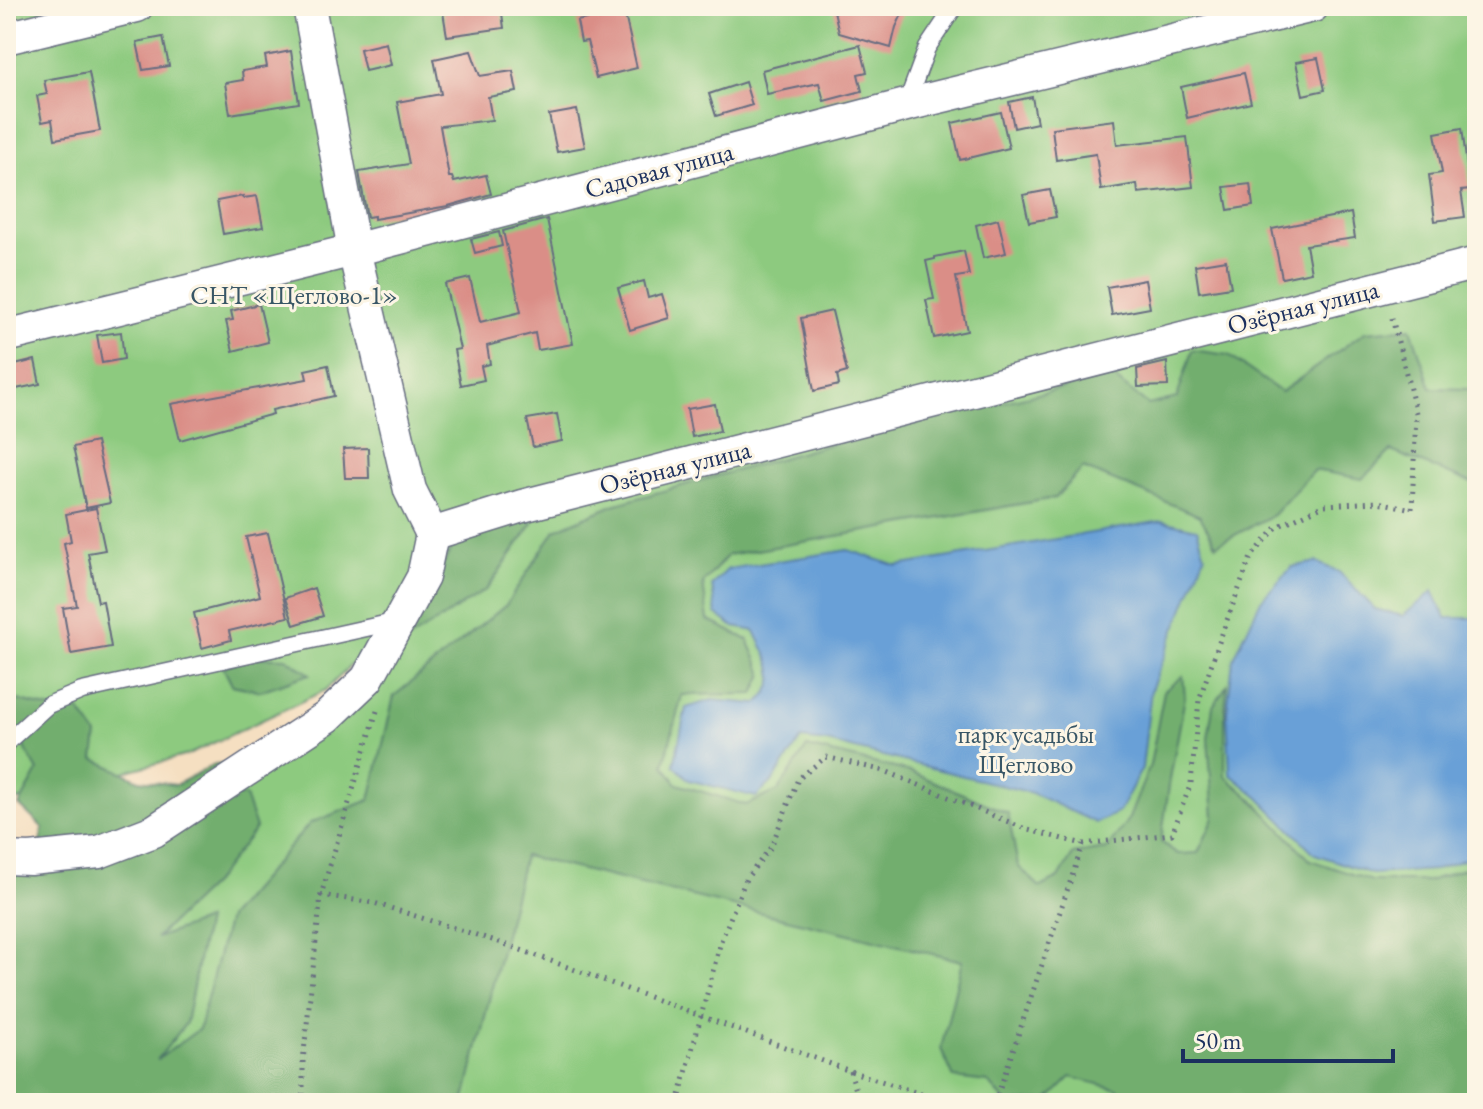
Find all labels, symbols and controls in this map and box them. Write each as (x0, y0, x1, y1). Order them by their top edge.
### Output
street label: Садовая улица (581, 134, 738, 206)
street label: Озёрная улица (1224, 272, 1383, 342)
park label: СНТ «Щеглово-1» (190, 278, 398, 312)
street label: Озёрная улица (596, 432, 755, 502)
park label: парк усадьбы Щеглово (958, 717, 1094, 781)
scale bar (1183, 1013, 1393, 1063)
text: 50 m (1195, 1025, 1242, 1056)

